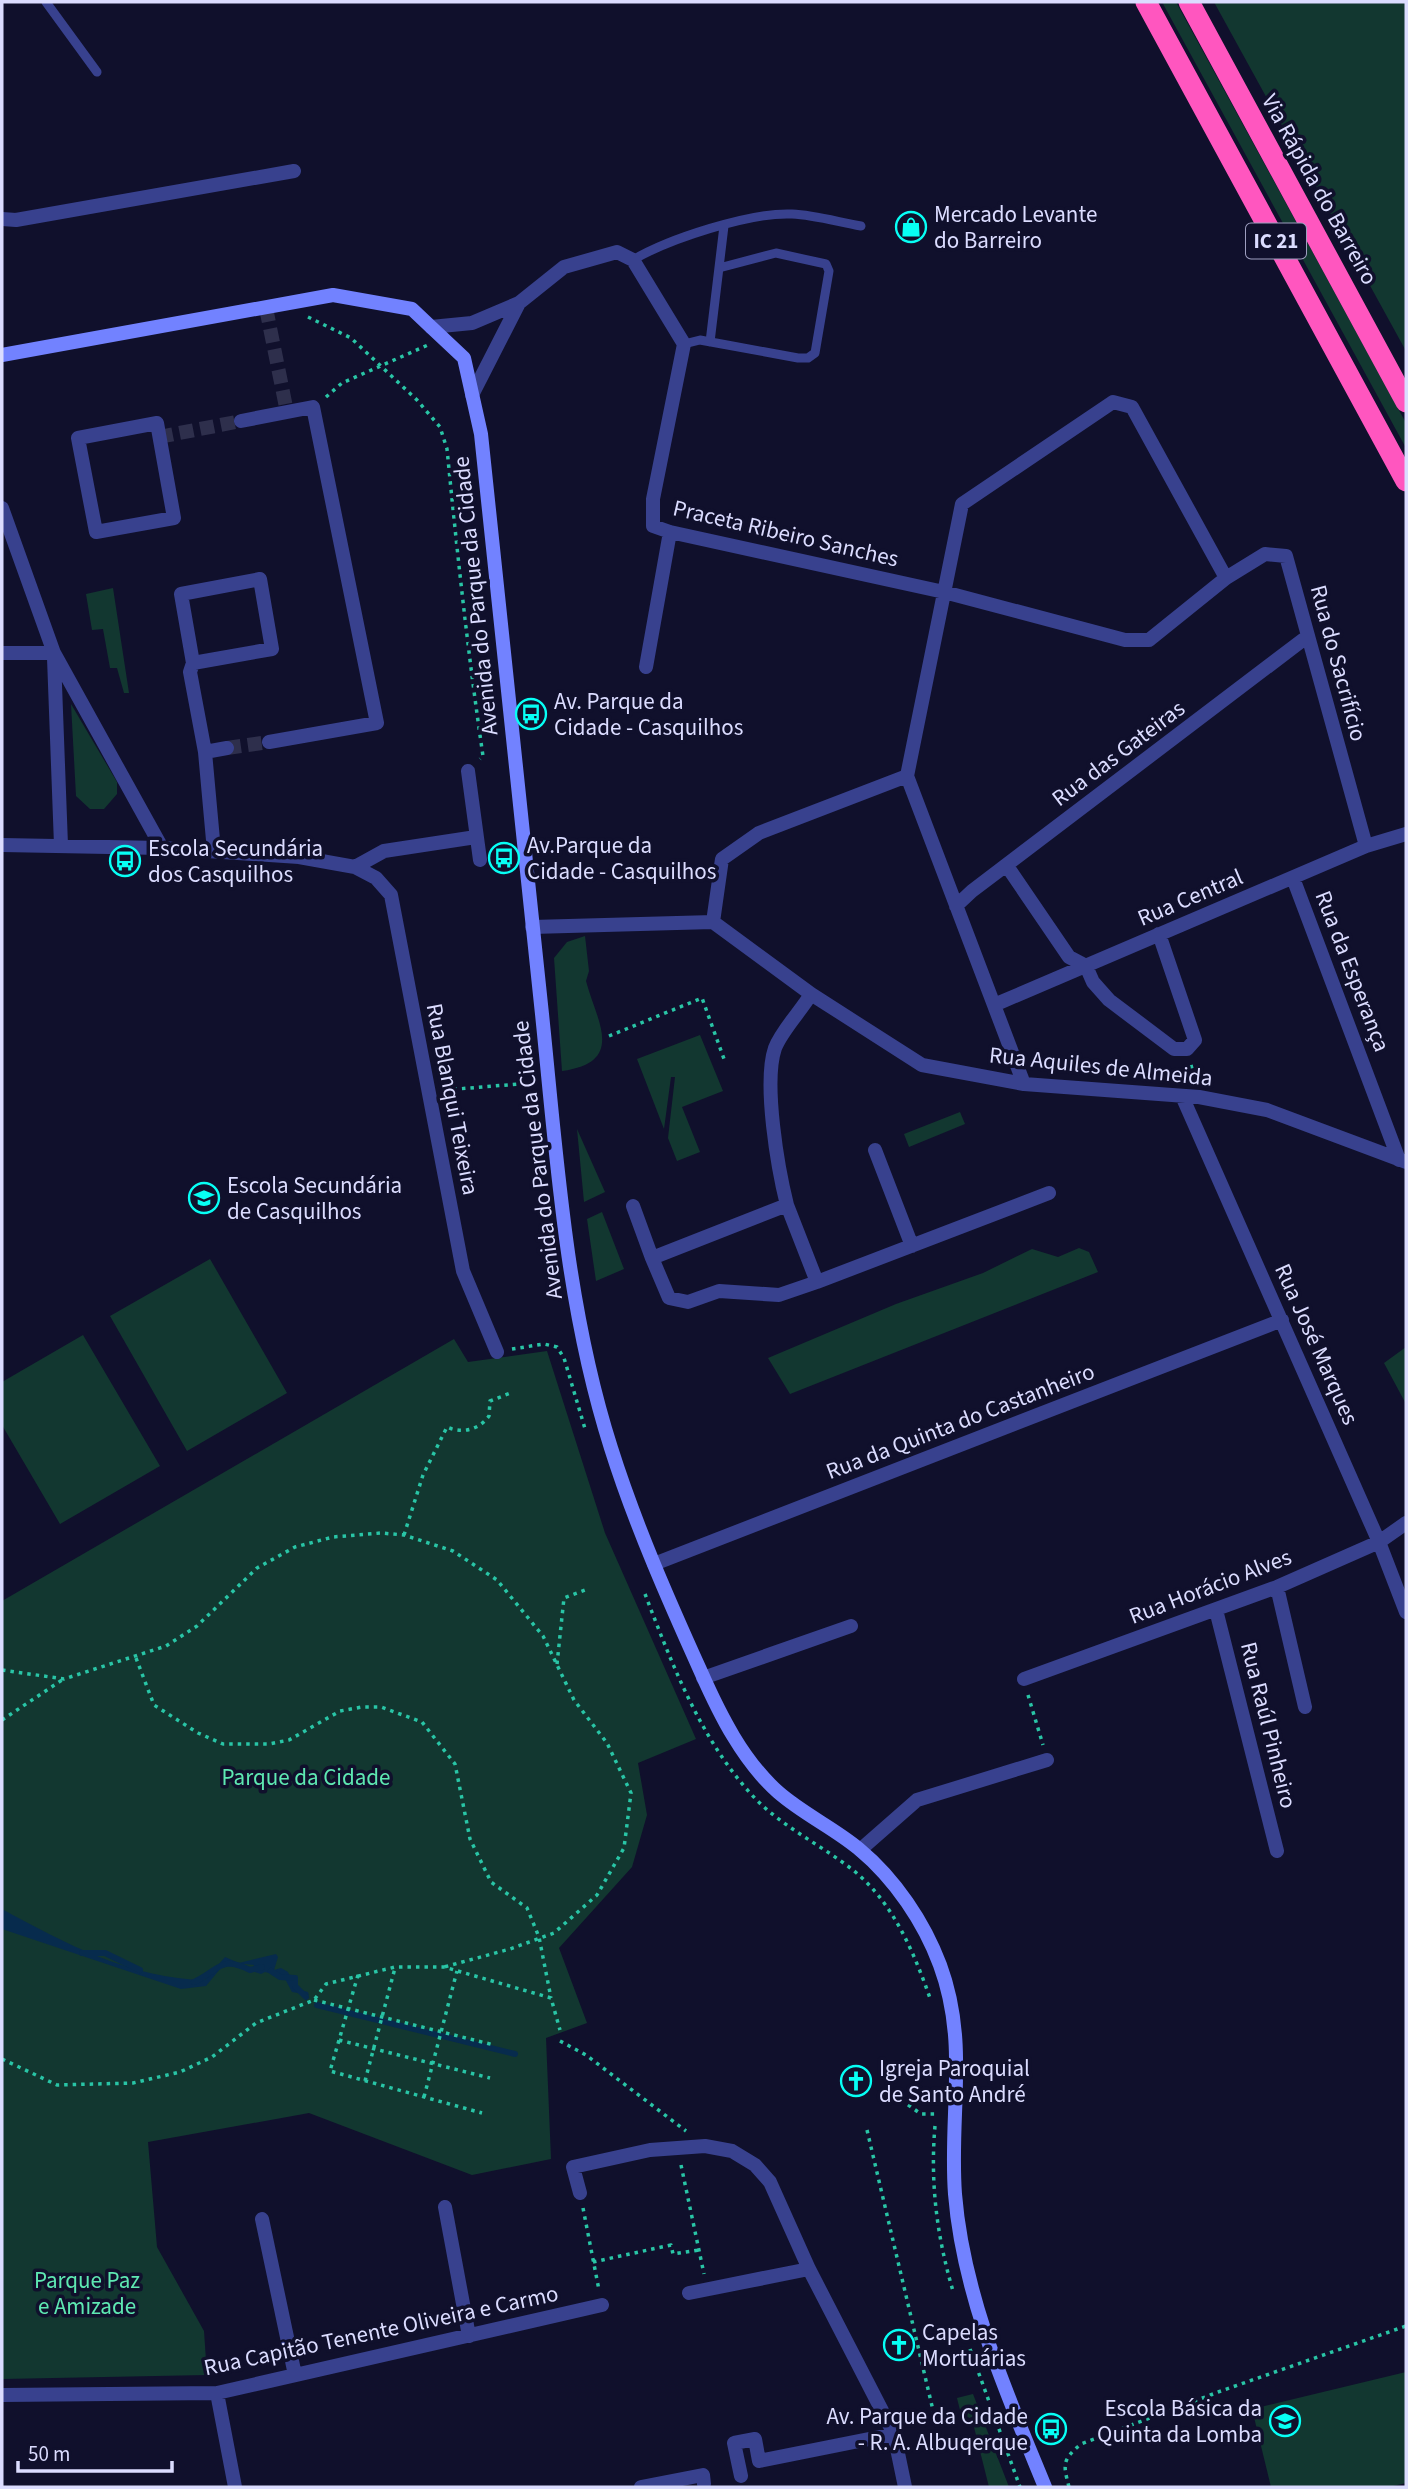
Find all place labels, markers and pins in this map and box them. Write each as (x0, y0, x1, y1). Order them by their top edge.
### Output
place label: Mercado Levante do Barreiro (934, 198, 1097, 257)
shop icon: Mercado Levante do Barreiro (894, 210, 928, 244)
place label: Av. Parque da Cidade - Casquilhos (554, 685, 743, 744)
bus stop icon: Av. Parque da Cidade - Casquilhos (514, 697, 548, 731)
place label: Av.Parque da Cidade - Casquilhos (527, 829, 716, 888)
place label: Escola Secundária dos Casquilhos (148, 832, 323, 891)
bus stop icon: Av.Parque da Cidade - Casquilhos (487, 841, 521, 875)
bus stop icon: Escola Secundária dos Casquilhos (108, 844, 142, 878)
place label: Escola Secundária de Casquilhos (227, 1169, 402, 1228)
school or university icon: Escola Secundária de Casquilhos (187, 1181, 221, 1215)
place label: Igreja Paroquial de Santo André (879, 2052, 1030, 2111)
church icon: Igreja Paroquial de Santo André (839, 2064, 873, 2098)
place label: Capelas Mortuárias (922, 2316, 1026, 2375)
church icon: Capelas Mortuárias (882, 2328, 916, 2362)
place label: Escola Básica da Quinta da Lomba (1097, 2392, 1262, 2451)
place label: Av. Parque da Cidade - R. A. Albuqerque (826, 2400, 1028, 2459)
school or university icon: Escola Básica da Quinta da Lomba (1268, 2404, 1302, 2438)
bus stop icon: Av. Parque da Cidade - R. A. Albuqerque (1034, 2412, 1068, 2446)

